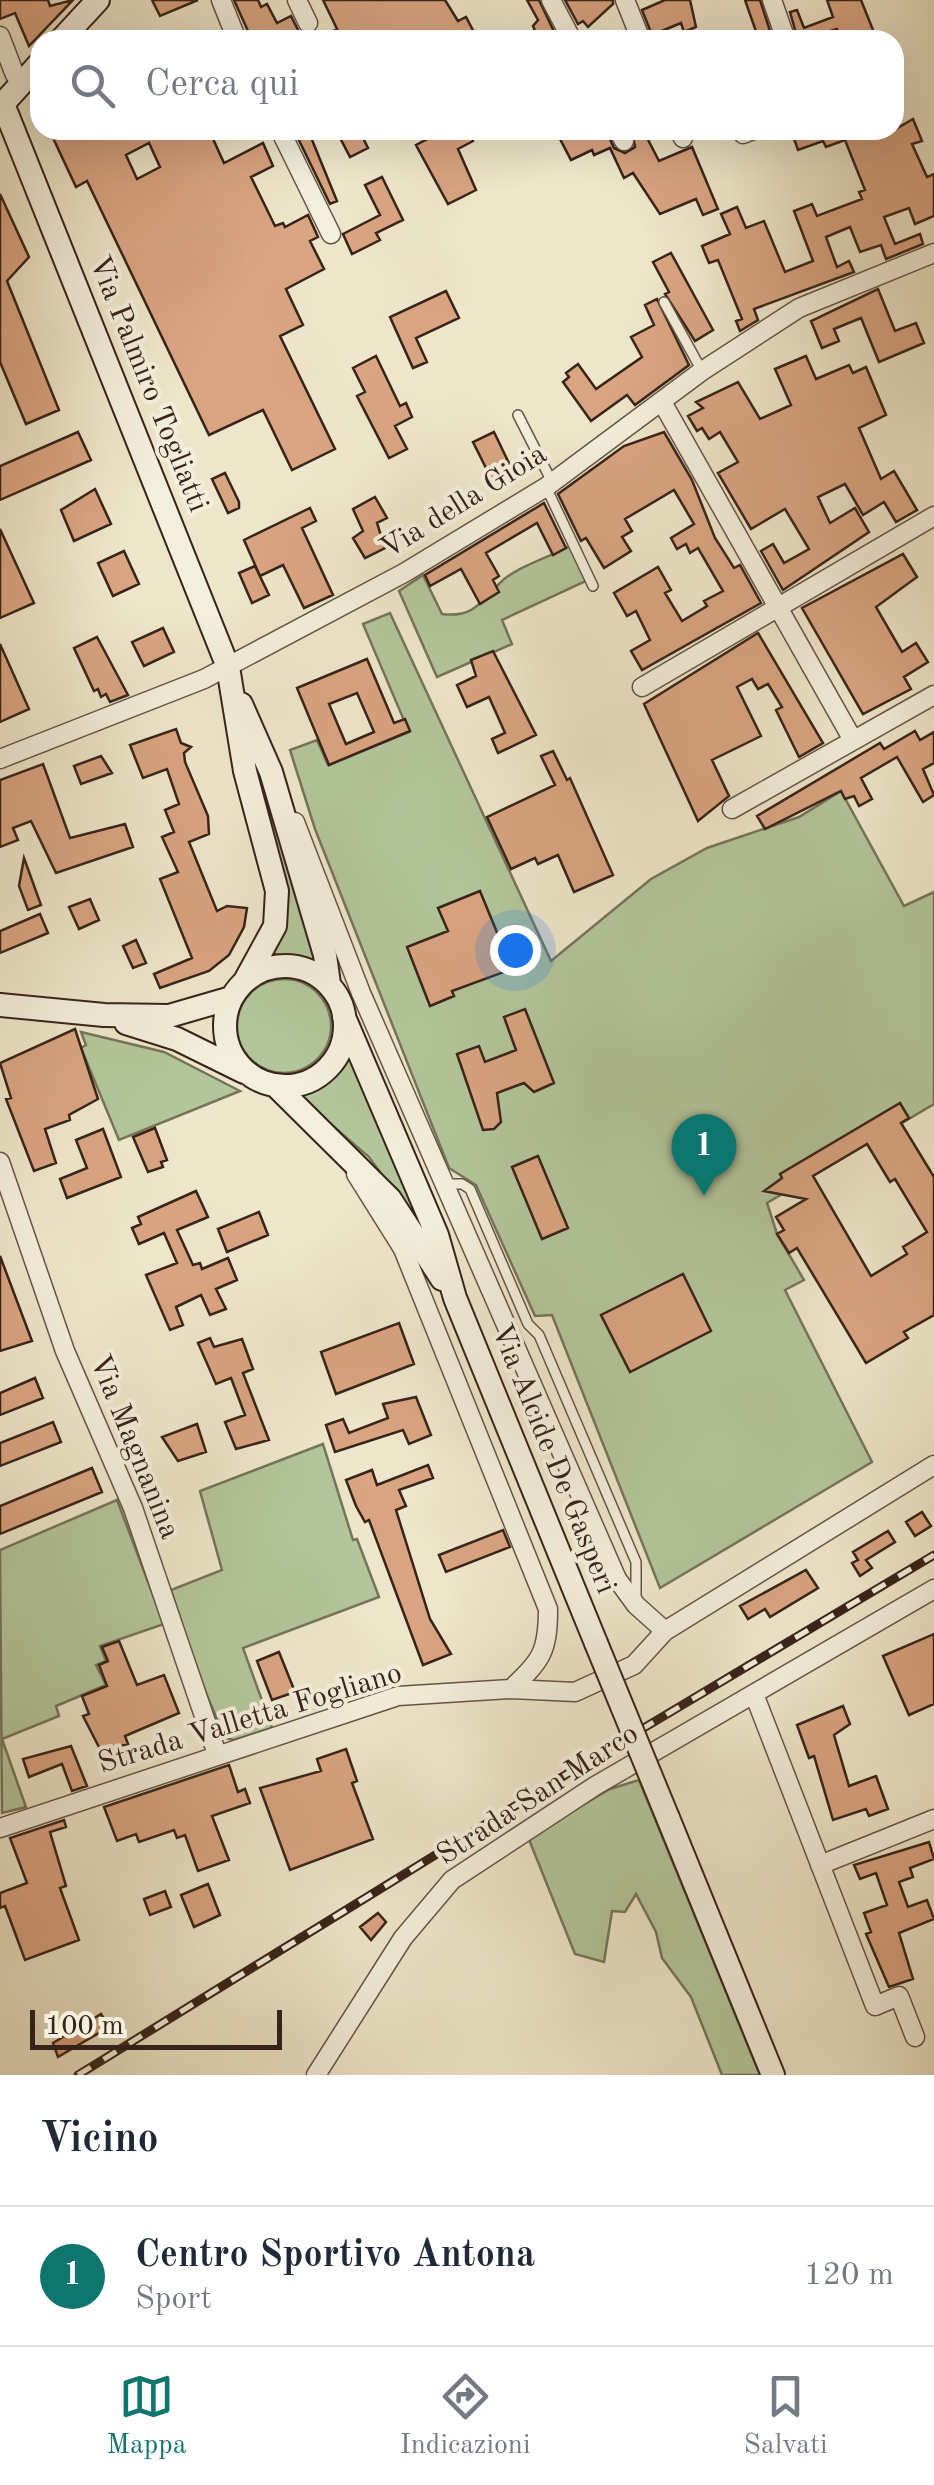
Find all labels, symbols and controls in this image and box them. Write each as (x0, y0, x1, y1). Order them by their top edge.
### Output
search box (30, 30, 904, 140)
icon: search (65, 58, 120, 113)
text: Cerca qui (145, 66, 299, 104)
street label: Via Palmiro Togliatti (83, 252, 213, 516)
street label: Via della Gioia (376, 439, 552, 565)
your location (490, 925, 541, 976)
pin: 1 (672, 1114, 736, 1196)
street label: Via Alcide De Gasperi (485, 1320, 621, 1598)
street label: Via Magnanina (83, 1351, 185, 1543)
street label: Strada Valletta Fogliano (94, 1658, 406, 1780)
street label: Strada San Marco (432, 1719, 644, 1871)
scale bar (30, 2005, 282, 2050)
text: 100 m (45, 2013, 124, 2041)
text: Vicino (40, 2119, 159, 2161)
text: Centro Sportivo Antona (135, 2237, 535, 2275)
text: 1 (63, 2260, 82, 2292)
text: 120 m (804, 2260, 894, 2292)
text: Sport (135, 2284, 212, 2316)
tab: Mappa (107, 2369, 187, 2464)
tab: Indicazioni (400, 2369, 531, 2464)
tab: Salvati (744, 2369, 827, 2464)

